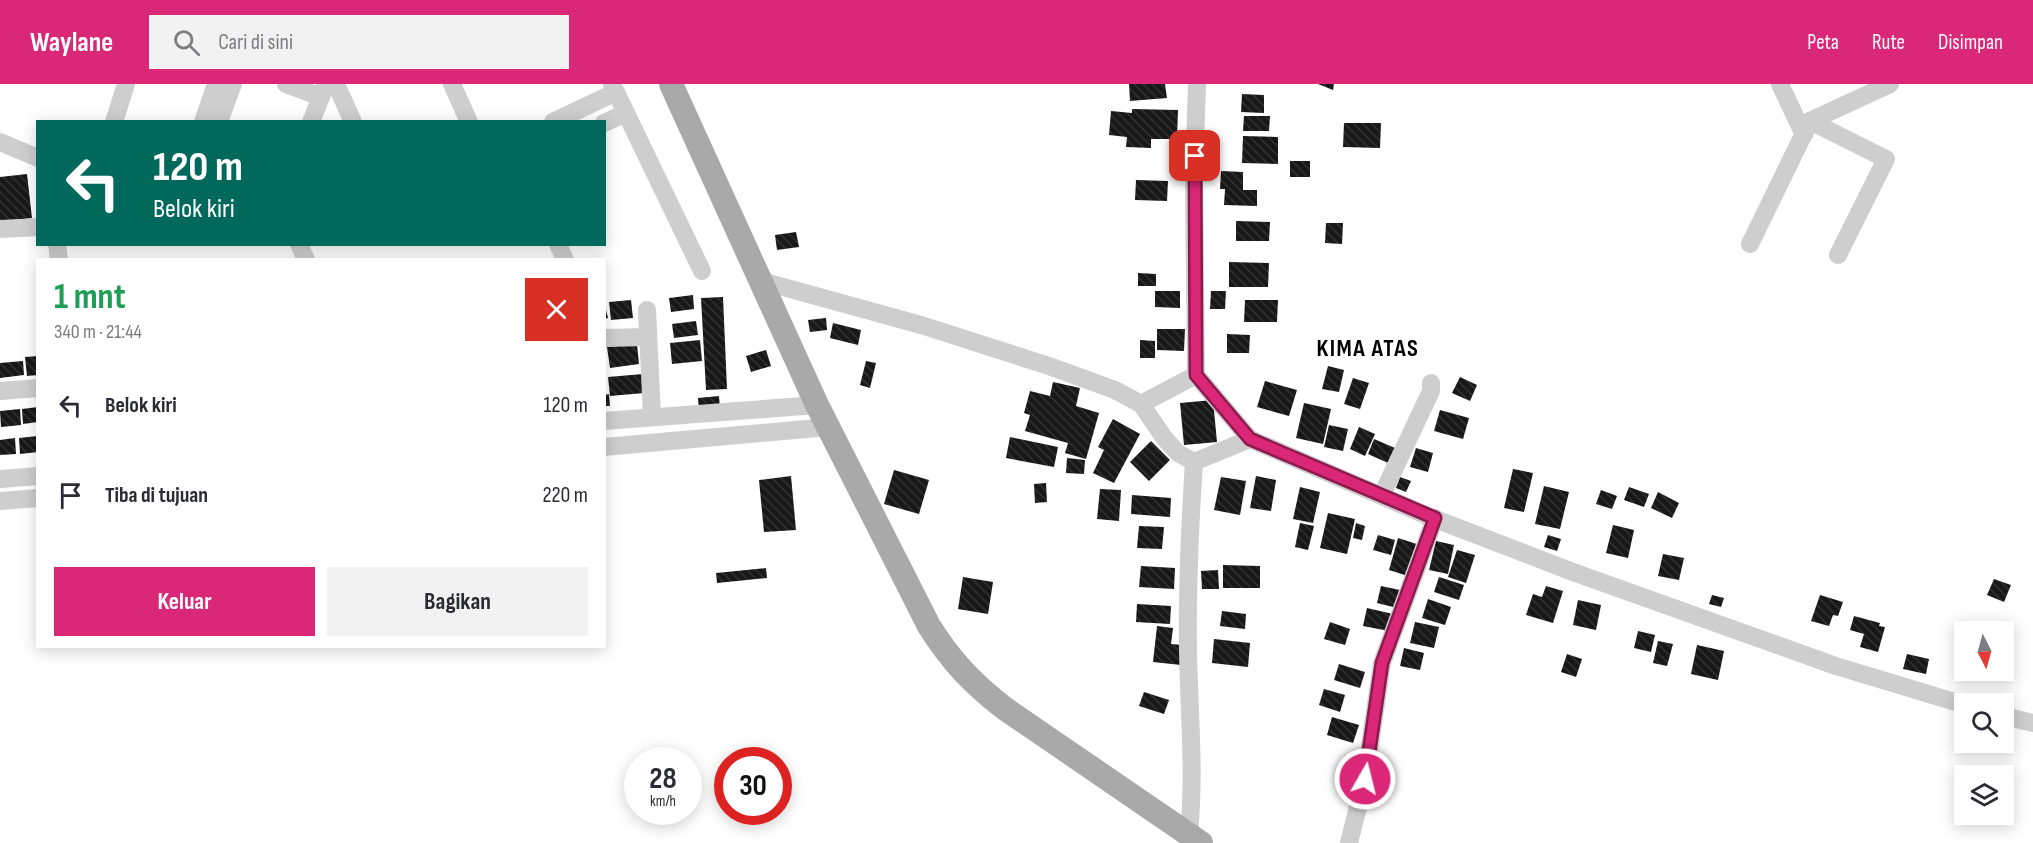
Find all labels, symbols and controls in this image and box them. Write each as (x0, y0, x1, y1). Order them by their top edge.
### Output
search box (149, 15, 569, 69)
text: Waylane (30, 26, 113, 59)
icon: search (170, 26, 203, 59)
text: Cari di sini (218, 29, 293, 56)
text: Peta (1807, 30, 1839, 55)
text: Rute (1872, 30, 1905, 55)
text: Disimpan (1938, 30, 2003, 55)
pin (1169, 130, 1220, 181)
icon: arrive (1178, 139, 1211, 172)
text: 120 m (153, 142, 243, 193)
icon: left (54, 144, 132, 222)
text: Belok kiri (153, 193, 235, 225)
text: 1 mnt (54, 276, 126, 319)
button: close (525, 278, 588, 341)
text: 340 m · 21:44 (54, 320, 142, 344)
district label: KIMA ATAS (1317, 334, 1419, 363)
icon: left (54, 389, 87, 422)
text: Belok kiri (105, 392, 177, 419)
text: 120 m (544, 392, 588, 419)
icon: arrive (54, 479, 87, 512)
text: Tiba di tujuan (105, 482, 208, 509)
text: 220 m (542, 482, 588, 509)
button: Keluar (54, 567, 315, 636)
button: Bagikan (327, 567, 588, 636)
north arrow (1954, 621, 2014, 681)
map controls (1954, 621, 2014, 825)
button: search (1954, 693, 2014, 753)
speed limit sign: 30 (714, 747, 792, 825)
position arrow (1333, 747, 1397, 811)
text: 28 (649, 761, 677, 797)
button: layers (1954, 765, 2014, 825)
text: km/h (650, 792, 676, 811)

